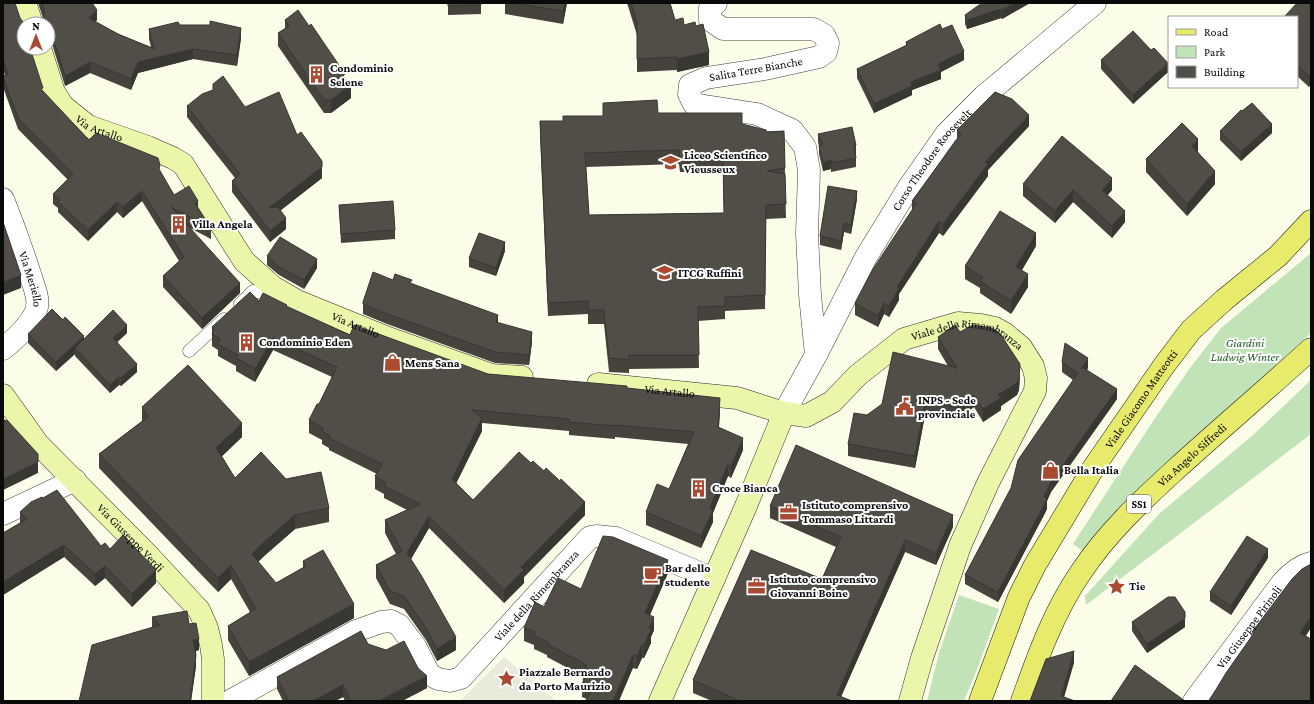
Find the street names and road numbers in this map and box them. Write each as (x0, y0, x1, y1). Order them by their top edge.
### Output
street label: Salita Terre Bianche (708, 54, 804, 84)
street label: Corso Theodore Roosevelt (889, 105, 975, 213)
street label: Via Artallo (73, 112, 125, 145)
street label: Via Meriello (16, 249, 45, 308)
street label: Via Artallo (330, 309, 382, 341)
street label: Viale della Rimembranza (909, 316, 1026, 353)
street label: Viale Giacomo Matteotti (1102, 347, 1180, 451)
street label: Via Artallo (644, 382, 695, 401)
street label: Via Angelo Siffredi (1155, 420, 1229, 490)
road number: SS1 (1127, 495, 1151, 513)
street label: Via Giuseppe Verdi (94, 501, 167, 575)
street label: Viale della Rimembranza (491, 547, 582, 644)
street label: Via Giuseppe Pirinoli (1213, 583, 1285, 672)

